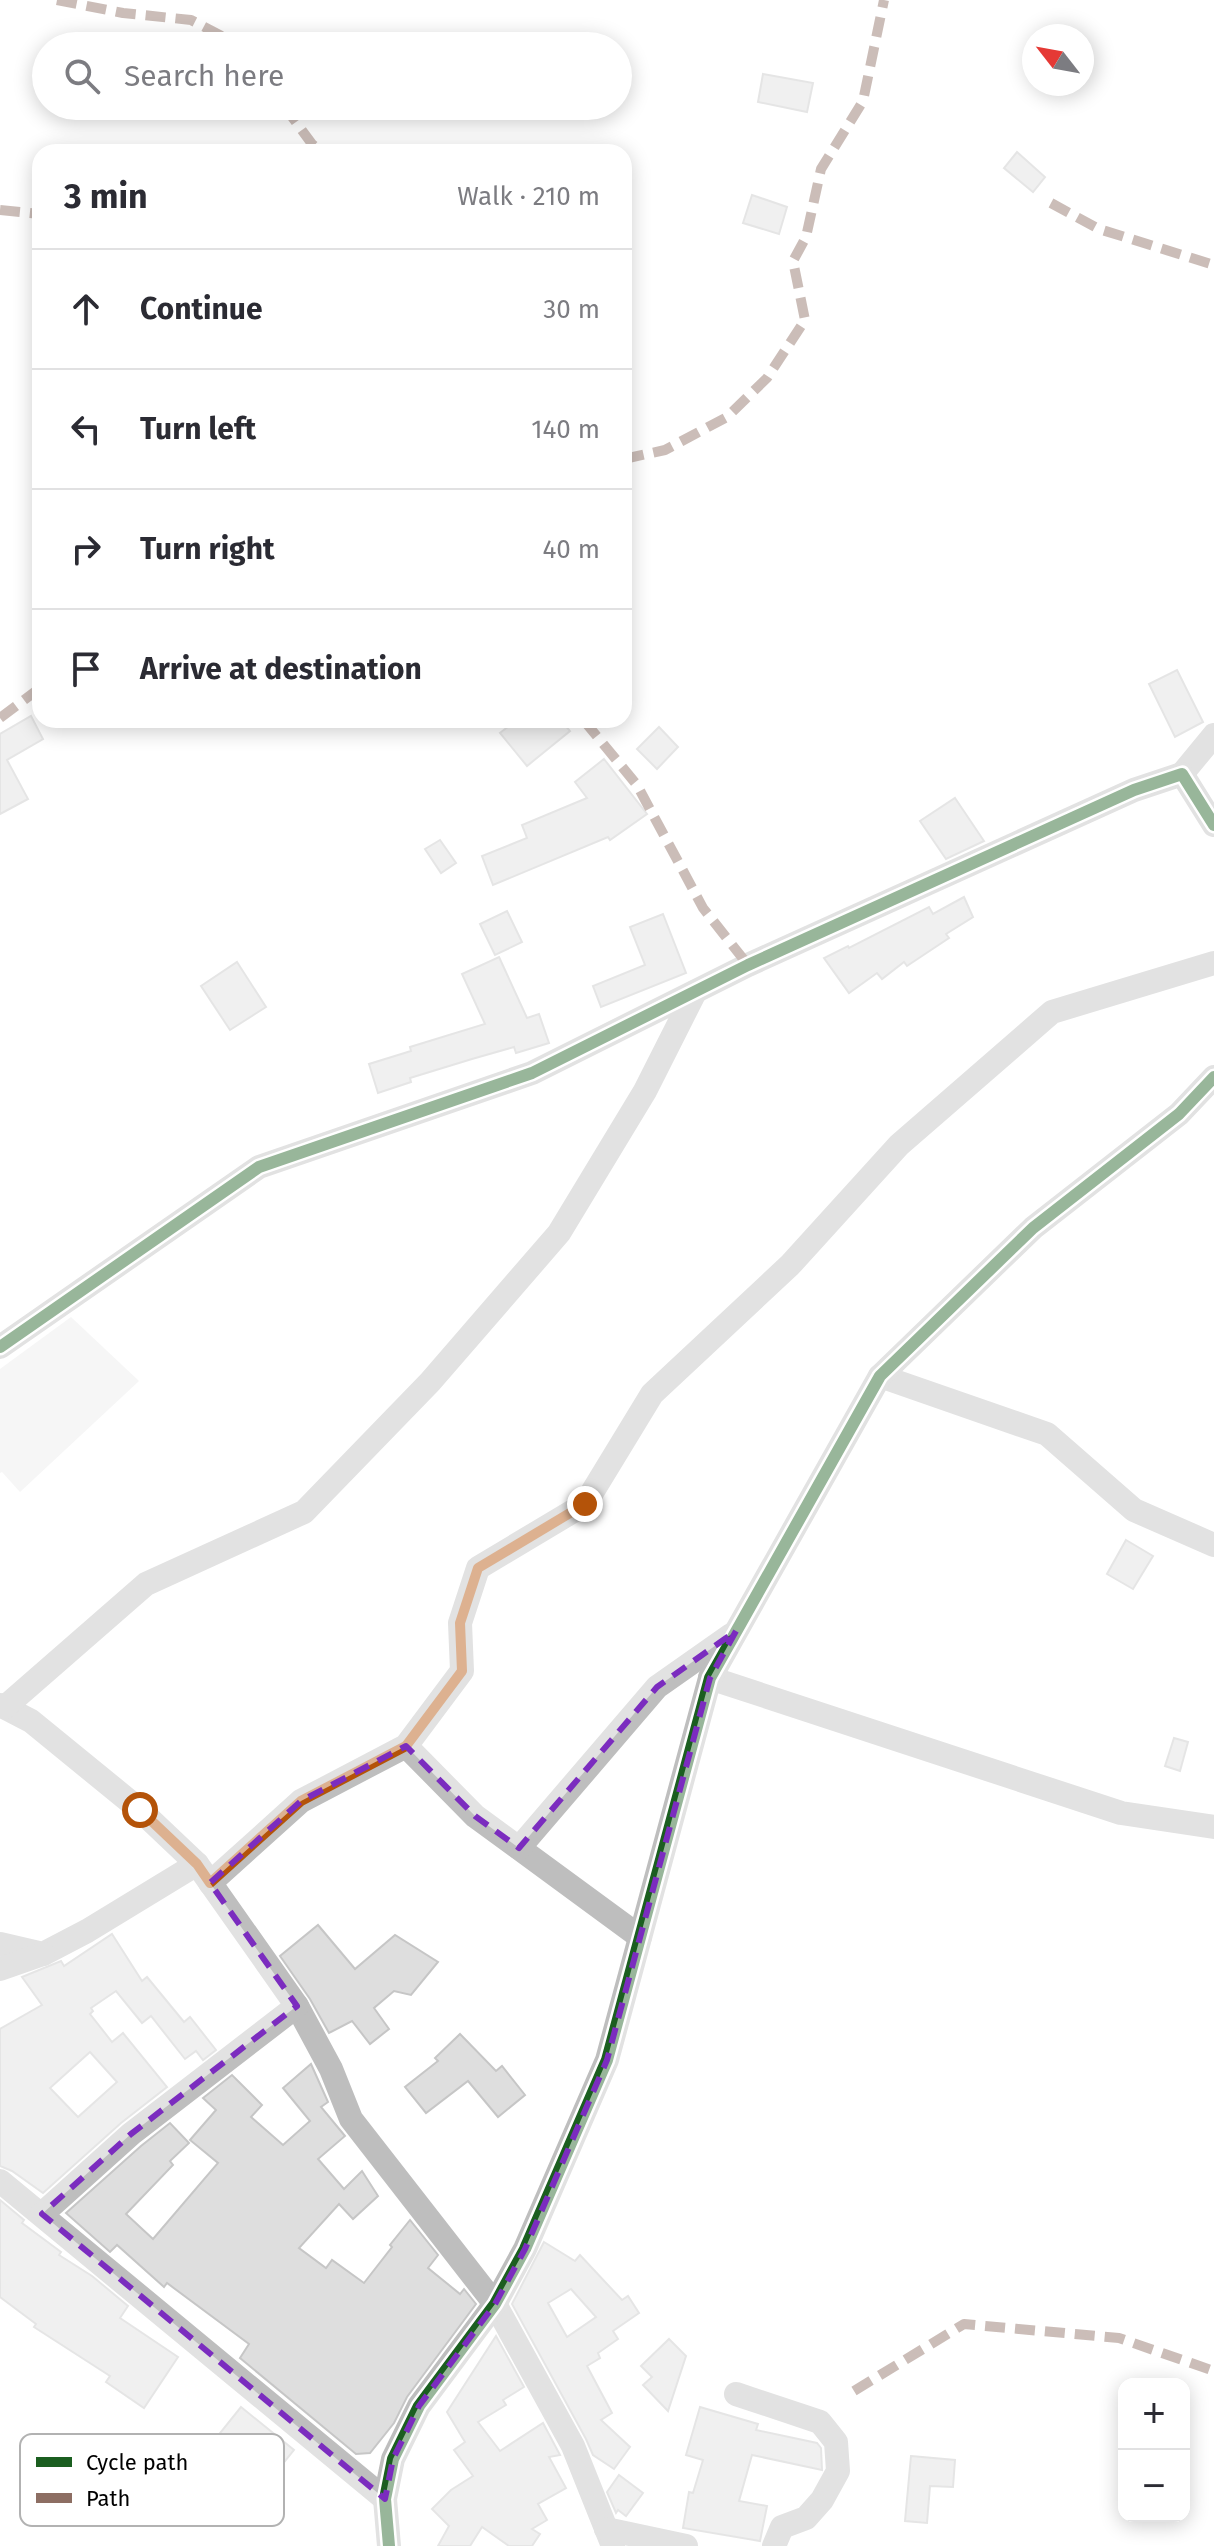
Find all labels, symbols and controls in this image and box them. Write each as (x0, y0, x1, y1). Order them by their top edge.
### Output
north arrow (1022, 24, 1094, 96)
search box (32, 32, 632, 120)
icon: search (60, 54, 104, 98)
text: Search here (124, 58, 284, 94)
text: 3 min (64, 176, 148, 217)
text: Walk · 210 m (457, 181, 600, 212)
icon: ahead (64, 287, 108, 331)
text: Continue (140, 291, 263, 327)
text: 30 m (543, 294, 600, 325)
icon: left (64, 407, 108, 451)
text: Turn left (140, 411, 256, 447)
text: 140 m (531, 414, 600, 445)
icon: right (64, 527, 108, 571)
text: Turn right (140, 531, 275, 567)
text: 40 m (542, 534, 600, 565)
icon: arrive (64, 647, 108, 691)
text: Arrive at destination (140, 651, 422, 687)
route end (567, 1486, 603, 1522)
route start (122, 1792, 158, 1828)
map controls (1118, 2378, 1190, 2522)
button: + (1118, 2378, 1190, 2450)
legend (20, 2434, 284, 2526)
text: Cycle path (86, 2449, 188, 2476)
button: − (1118, 2450, 1190, 2522)
text: Path (86, 2485, 130, 2512)

